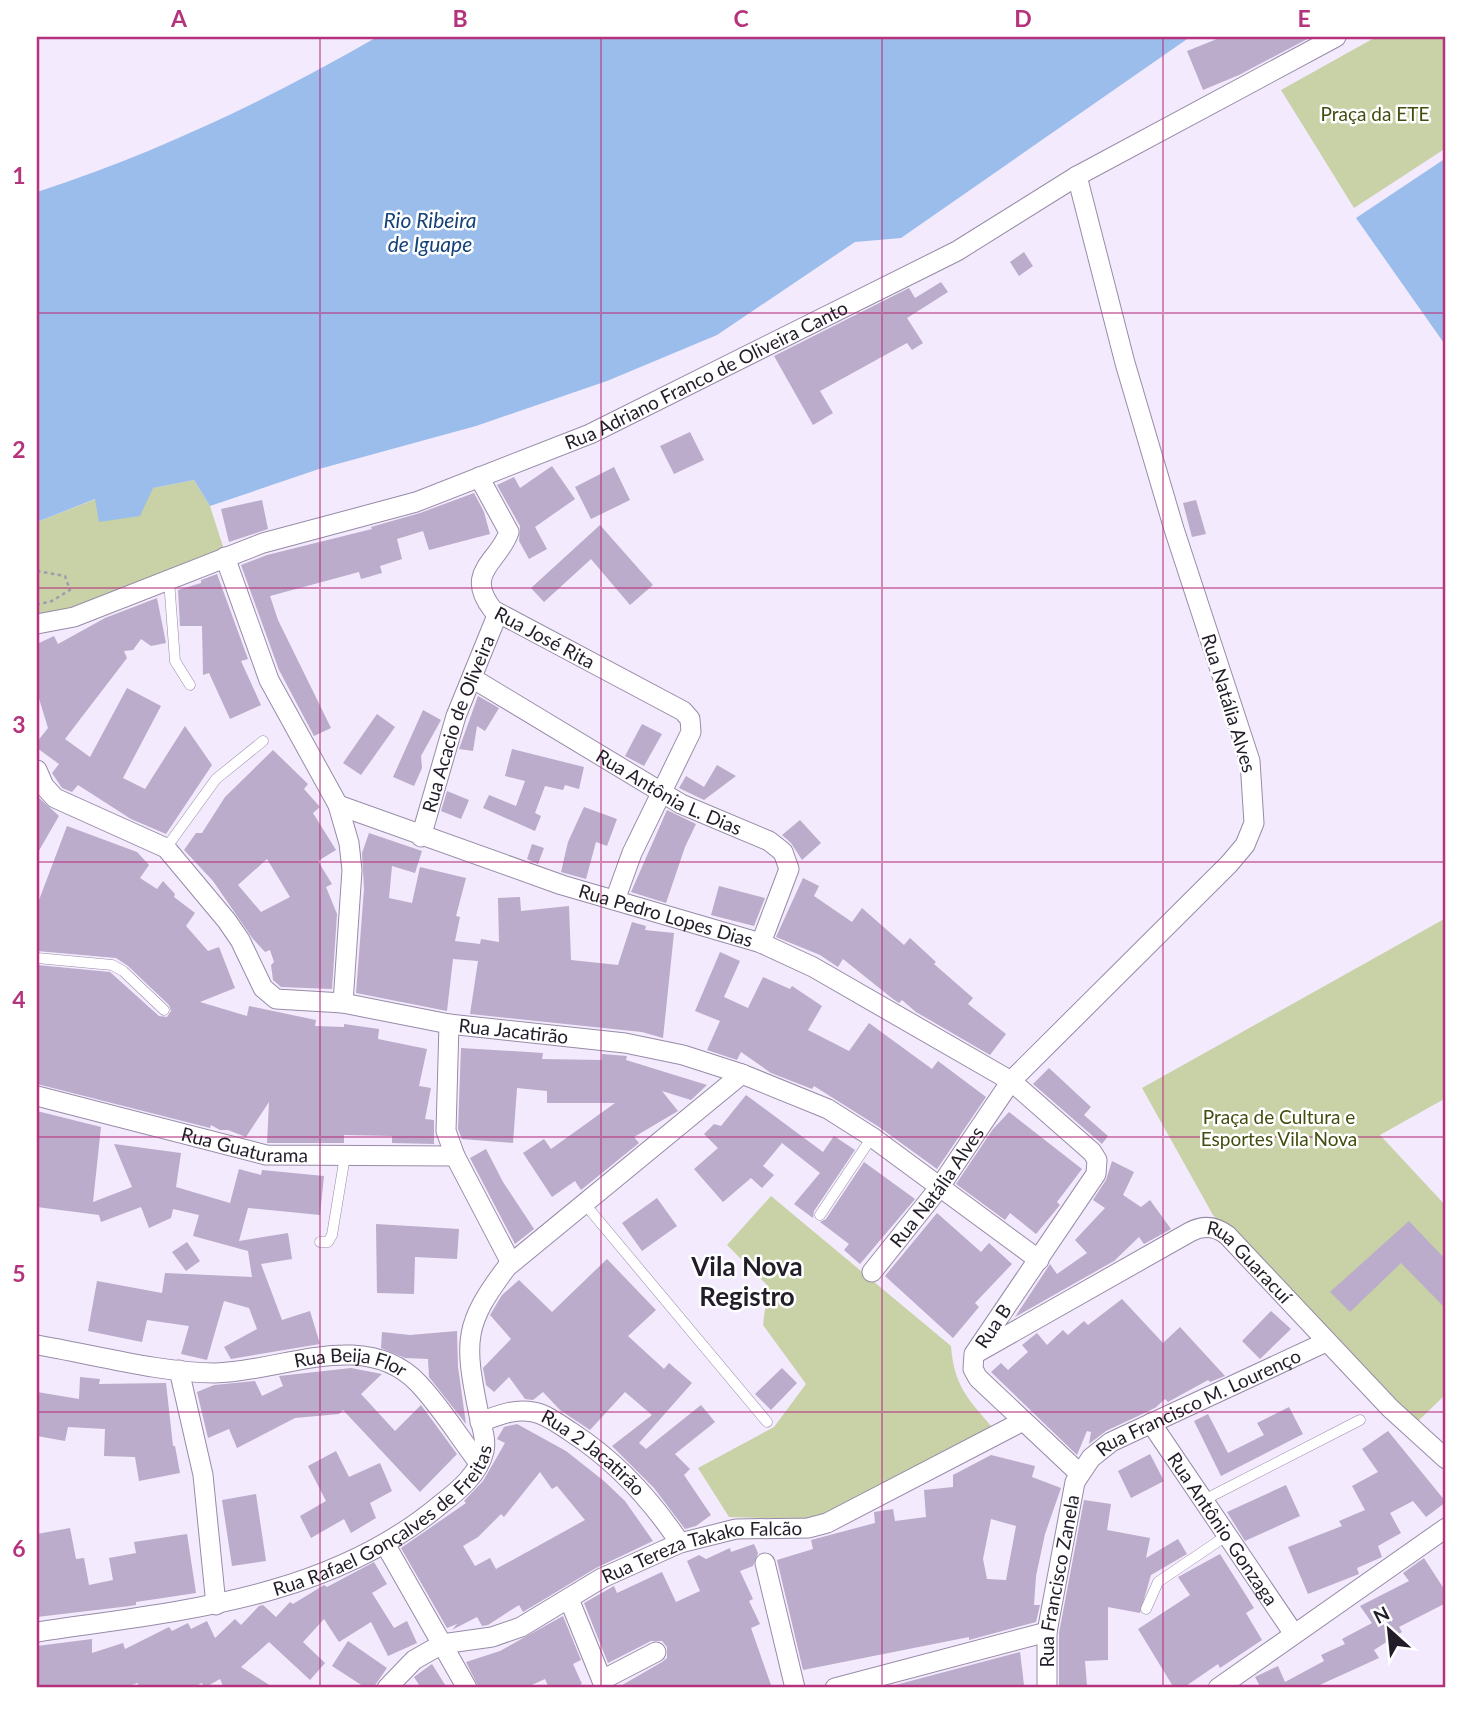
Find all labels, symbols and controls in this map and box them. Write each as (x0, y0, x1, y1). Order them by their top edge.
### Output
text: A (170, 4, 188, 32)
text: B (452, 4, 468, 32)
text: C (733, 4, 749, 32)
text: D (1014, 4, 1032, 32)
text: E (1297, 4, 1311, 32)
park label: Praça da ETE (1321, 102, 1429, 125)
text: 1 (12, 161, 26, 189)
water label: Rio Ribeira de Iguape (384, 207, 477, 256)
street label: Rua Adriano Franco de Oliveira Canto (561, 295, 851, 454)
text: 2 (12, 435, 26, 463)
street label: Rua José Rita (491, 601, 599, 673)
street label: Rua Natália Alves (1197, 631, 1262, 775)
street label: Rua Acacio de Oliveira (417, 632, 499, 815)
text: 3 (12, 710, 26, 738)
street label: Rua Antônia L. Dias (592, 744, 745, 839)
street label: Rua Pedro Lopes Dias (576, 878, 756, 951)
text: 4 (12, 985, 26, 1013)
street label: Rua Jacatirão (458, 1013, 570, 1048)
park label: Praça de Cultura e Esportes Vila Nova (1201, 1105, 1357, 1150)
street label: Rua Guaturama (179, 1122, 308, 1166)
street label: Rua Natália Alves (884, 1122, 988, 1252)
street label: Rua Guaracuí (1205, 1215, 1298, 1309)
district label: Vila Nova Registro (690, 1250, 803, 1312)
text: 5 (12, 1259, 26, 1287)
street label: Rua B (969, 1299, 1016, 1352)
street label: Rua Beija Flor (292, 1343, 412, 1381)
street label: Rua Francisco M. Lourenço (1091, 1343, 1304, 1461)
street label: Rua 2 Jacatirão (538, 1404, 650, 1500)
street label: Rua Rafael Gonçalves de Freitas (270, 1443, 496, 1600)
street label: Rua Antônio Gonzaga (1163, 1448, 1283, 1610)
street label: Rua Francisco Zanela (1035, 1493, 1083, 1668)
street label: Rua Tereza Takako Falcão (598, 1516, 802, 1588)
text: 6 (12, 1534, 26, 1562)
north arrow (1354, 1596, 1424, 1666)
text: N (1369, 1601, 1393, 1628)

